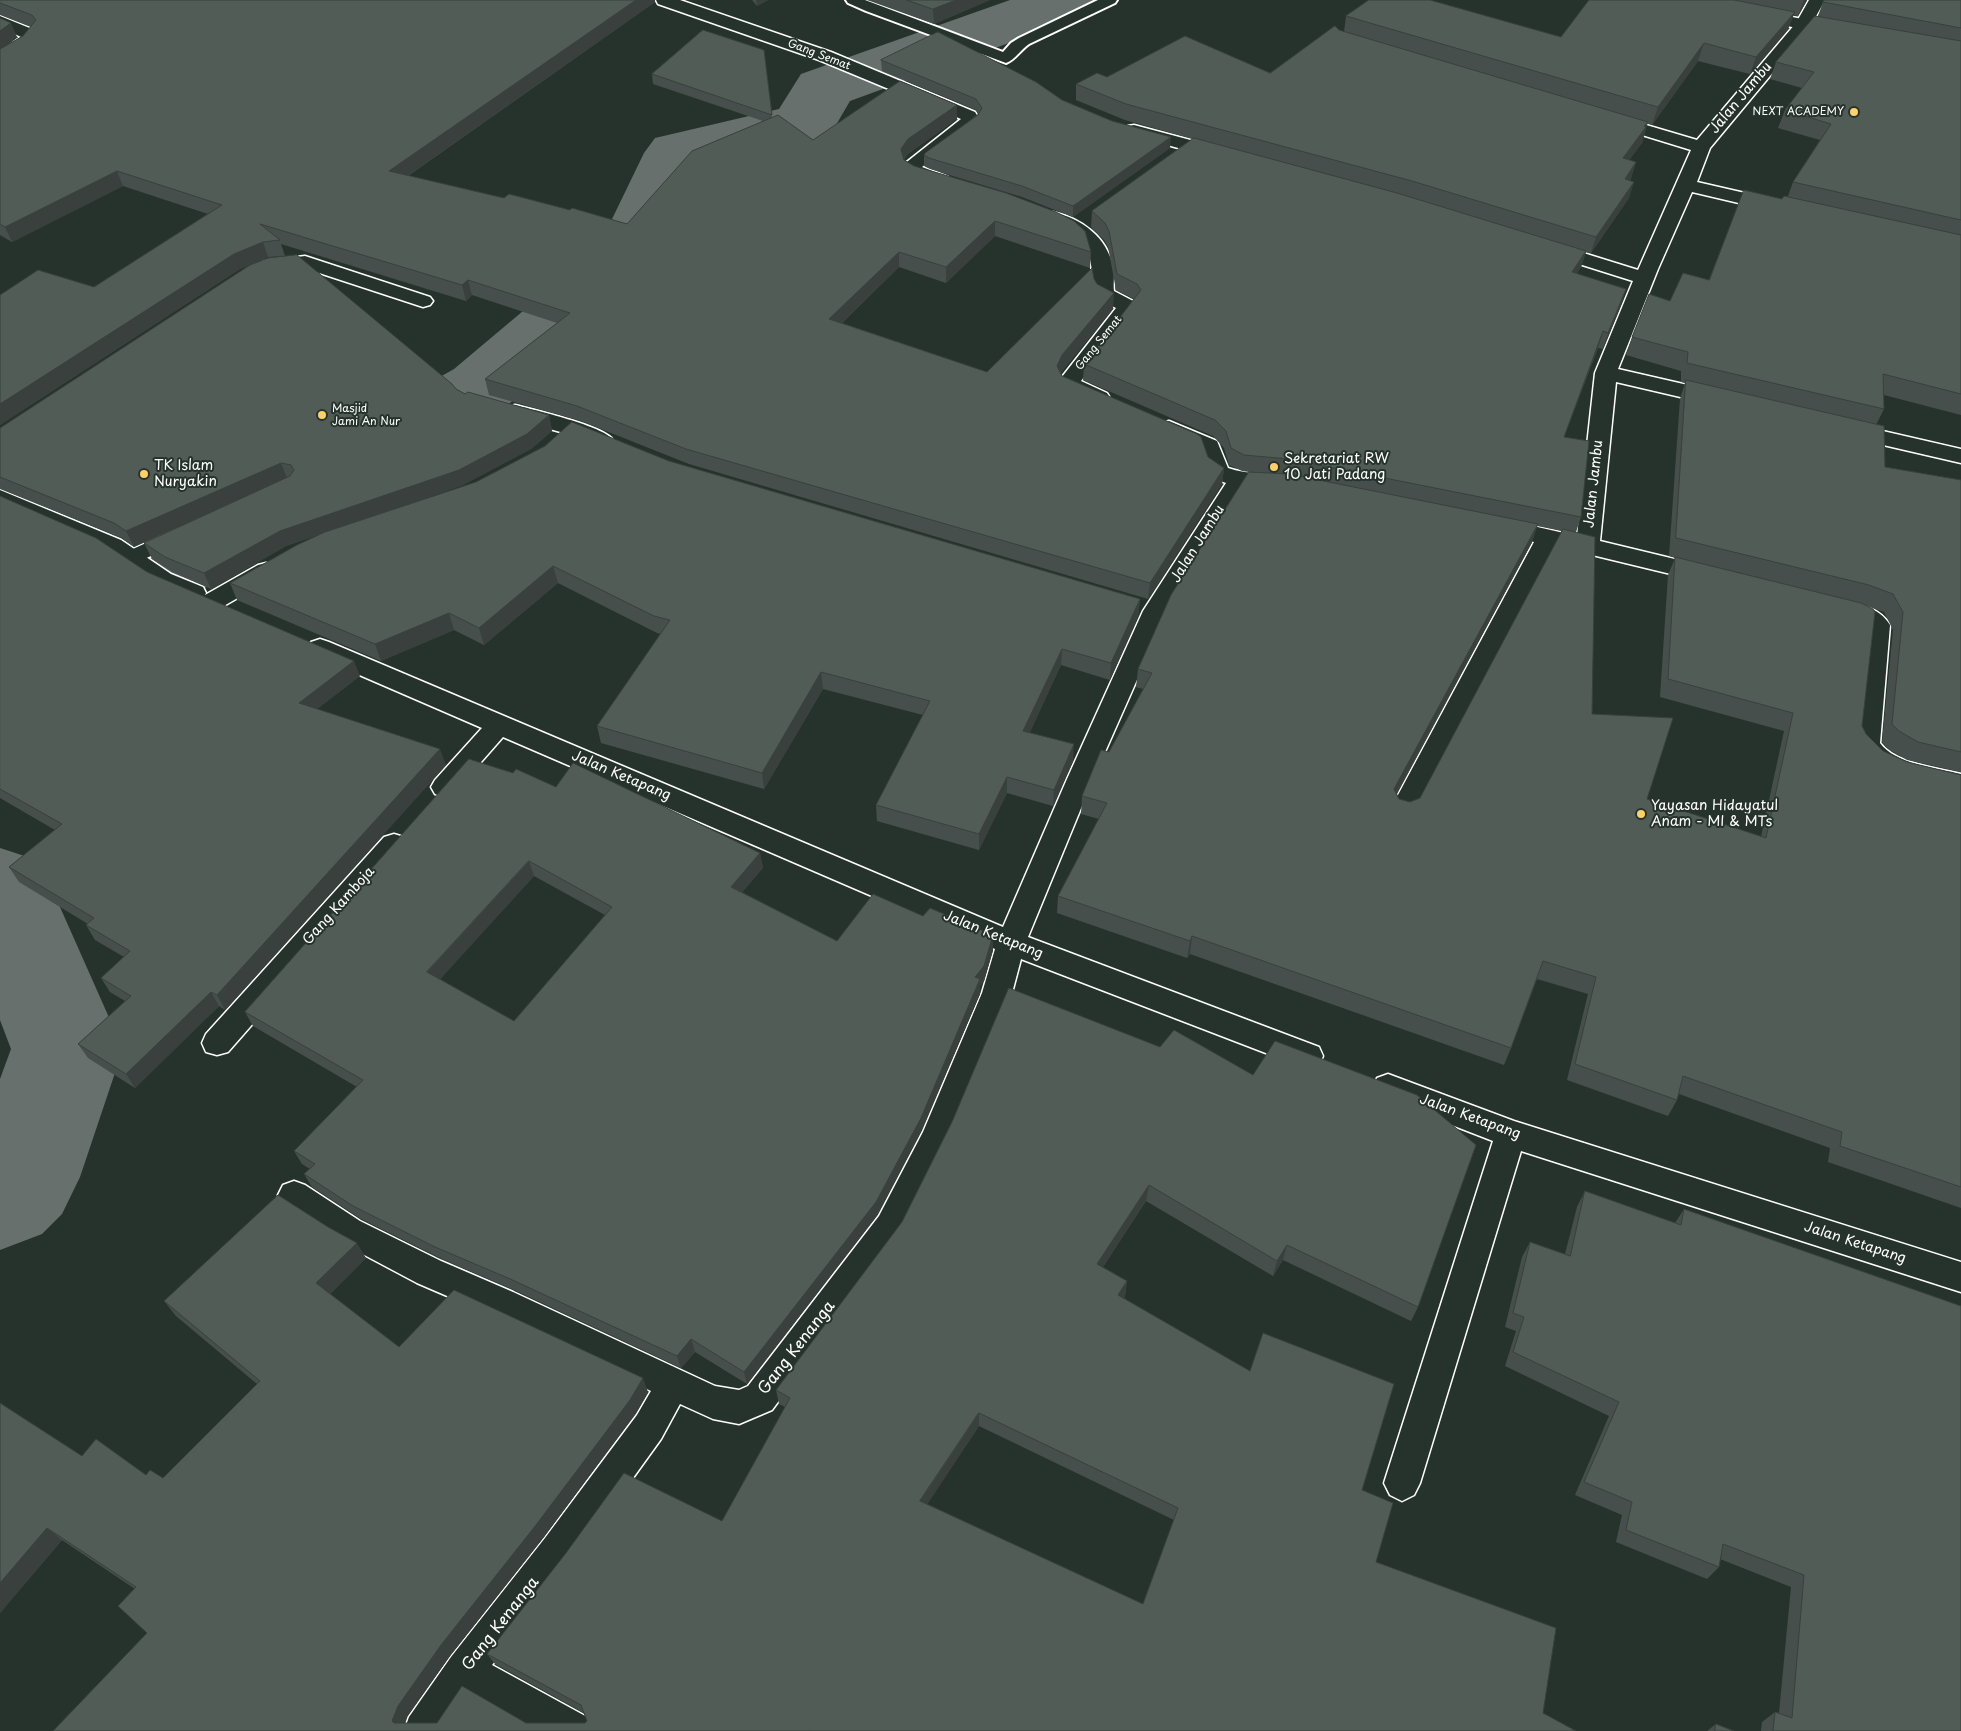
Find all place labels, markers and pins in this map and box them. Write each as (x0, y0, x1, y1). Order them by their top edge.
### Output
place label: NEXT ACADEMY (1753, 105, 1844, 119)
marker: NEXT ACADEMY (1848, 106, 1860, 118)
place label: Masjid Jami An Nur (332, 402, 400, 428)
marker: Masjid Jami An Nur (316, 409, 328, 421)
place label: Sekretariat RW 10 Jati Padang (1284, 451, 1389, 484)
place label: TK Islam Nuryakin (154, 458, 217, 491)
marker: Sekretariat RW 10 Jati Padang (1268, 461, 1280, 473)
marker: TK Islam Nuryakin (138, 468, 150, 480)
place label: Yayasan Hidayatul Anam - MI & MTs (1651, 798, 1778, 830)
marker: Yayasan Hidayatul Anam - MI & MTs (1635, 808, 1647, 820)

